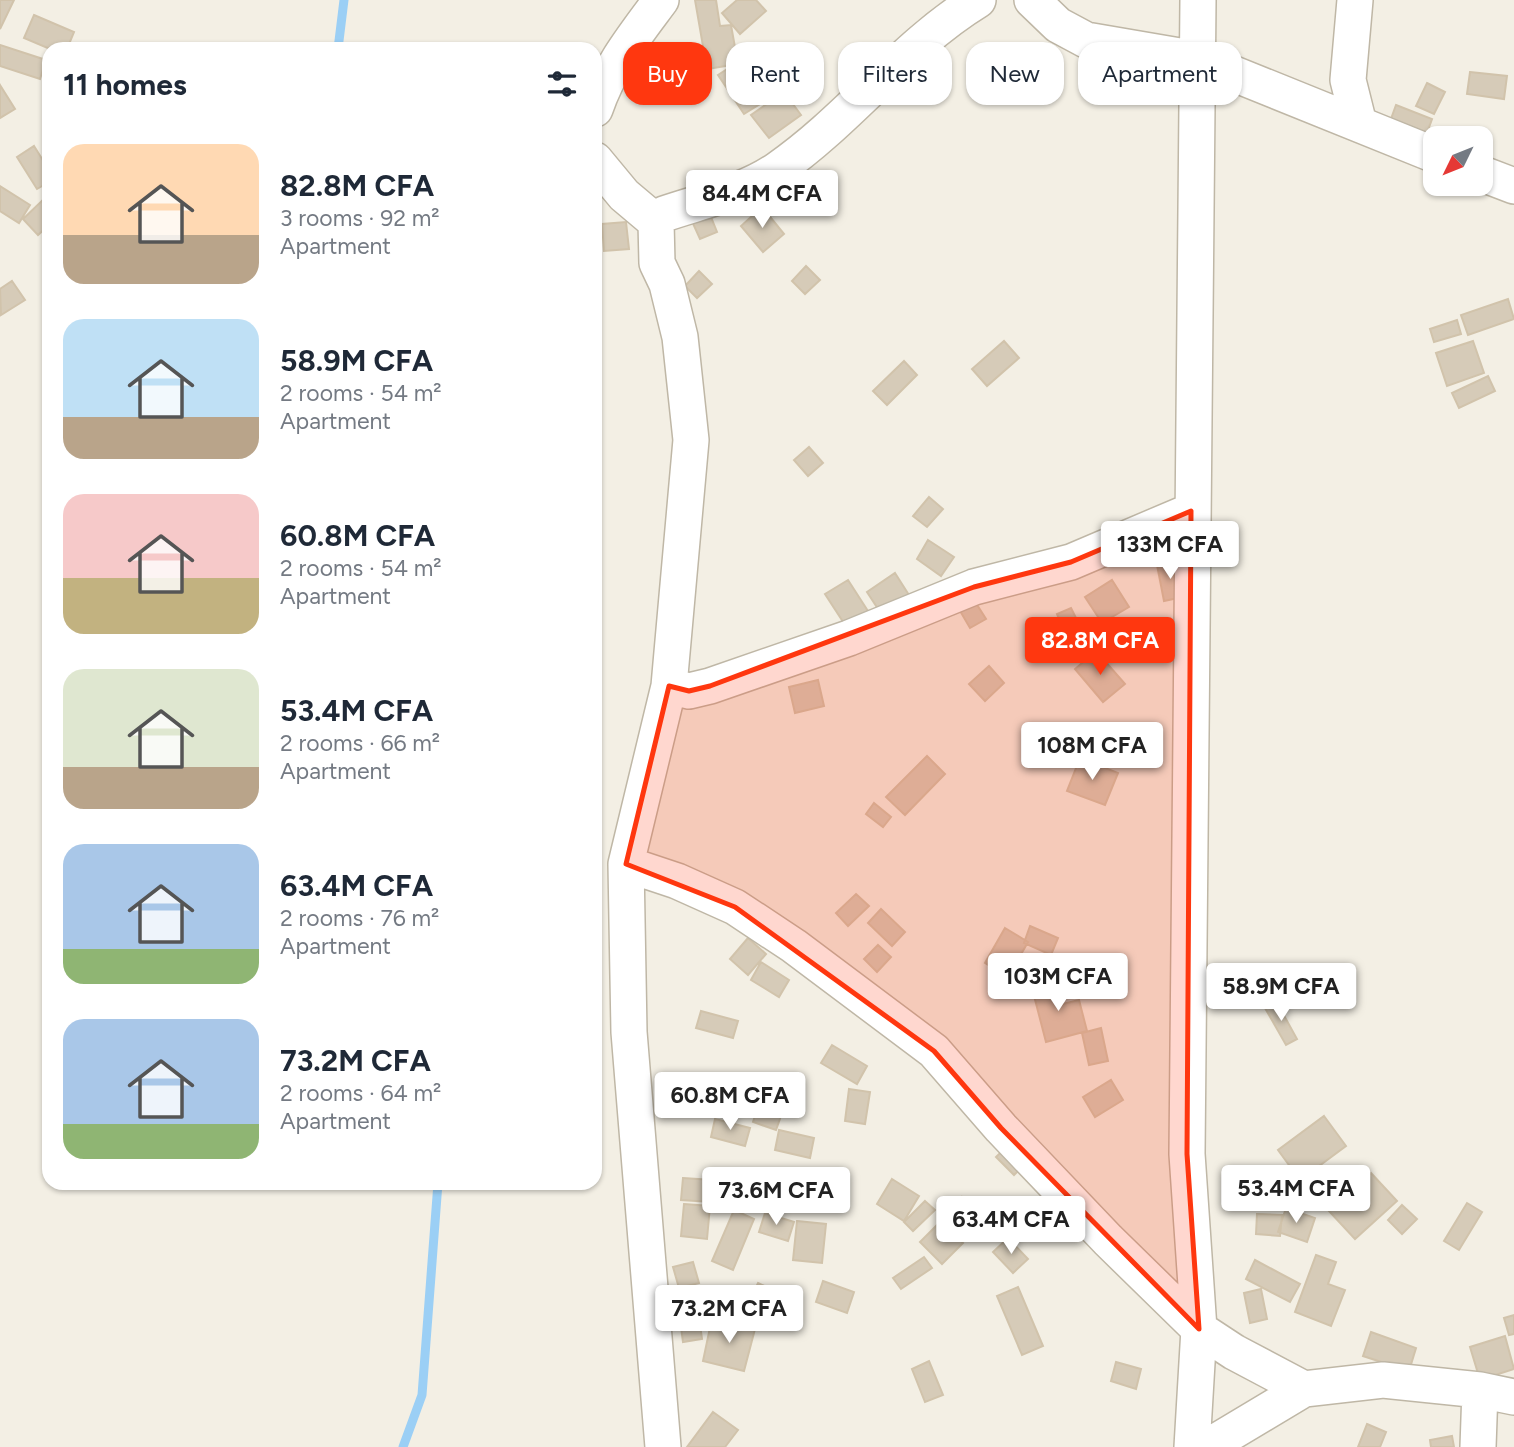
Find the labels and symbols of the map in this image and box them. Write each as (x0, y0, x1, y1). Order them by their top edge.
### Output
north arrow (1423, 126, 1493, 196)
pin: 84.4M CFA (682, 170, 842, 230)
pin: 133M CFA (1098, 522, 1242, 581)
pin: 82.8M CFA (1020, 618, 1180, 677)
pin: 108M CFA (1020, 722, 1164, 782)
pin: 103M CFA (986, 954, 1130, 1013)
pin: 58.9M CFA (1201, 964, 1361, 1023)
pin: 60.8M CFA (650, 1072, 810, 1132)
pin: 53.4M CFA (1216, 1166, 1376, 1225)
pin: 73.6M CFA (696, 1168, 856, 1227)
pin: 63.4M CFA (931, 1196, 1091, 1256)
pin: 73.2M CFA (649, 1286, 809, 1345)

